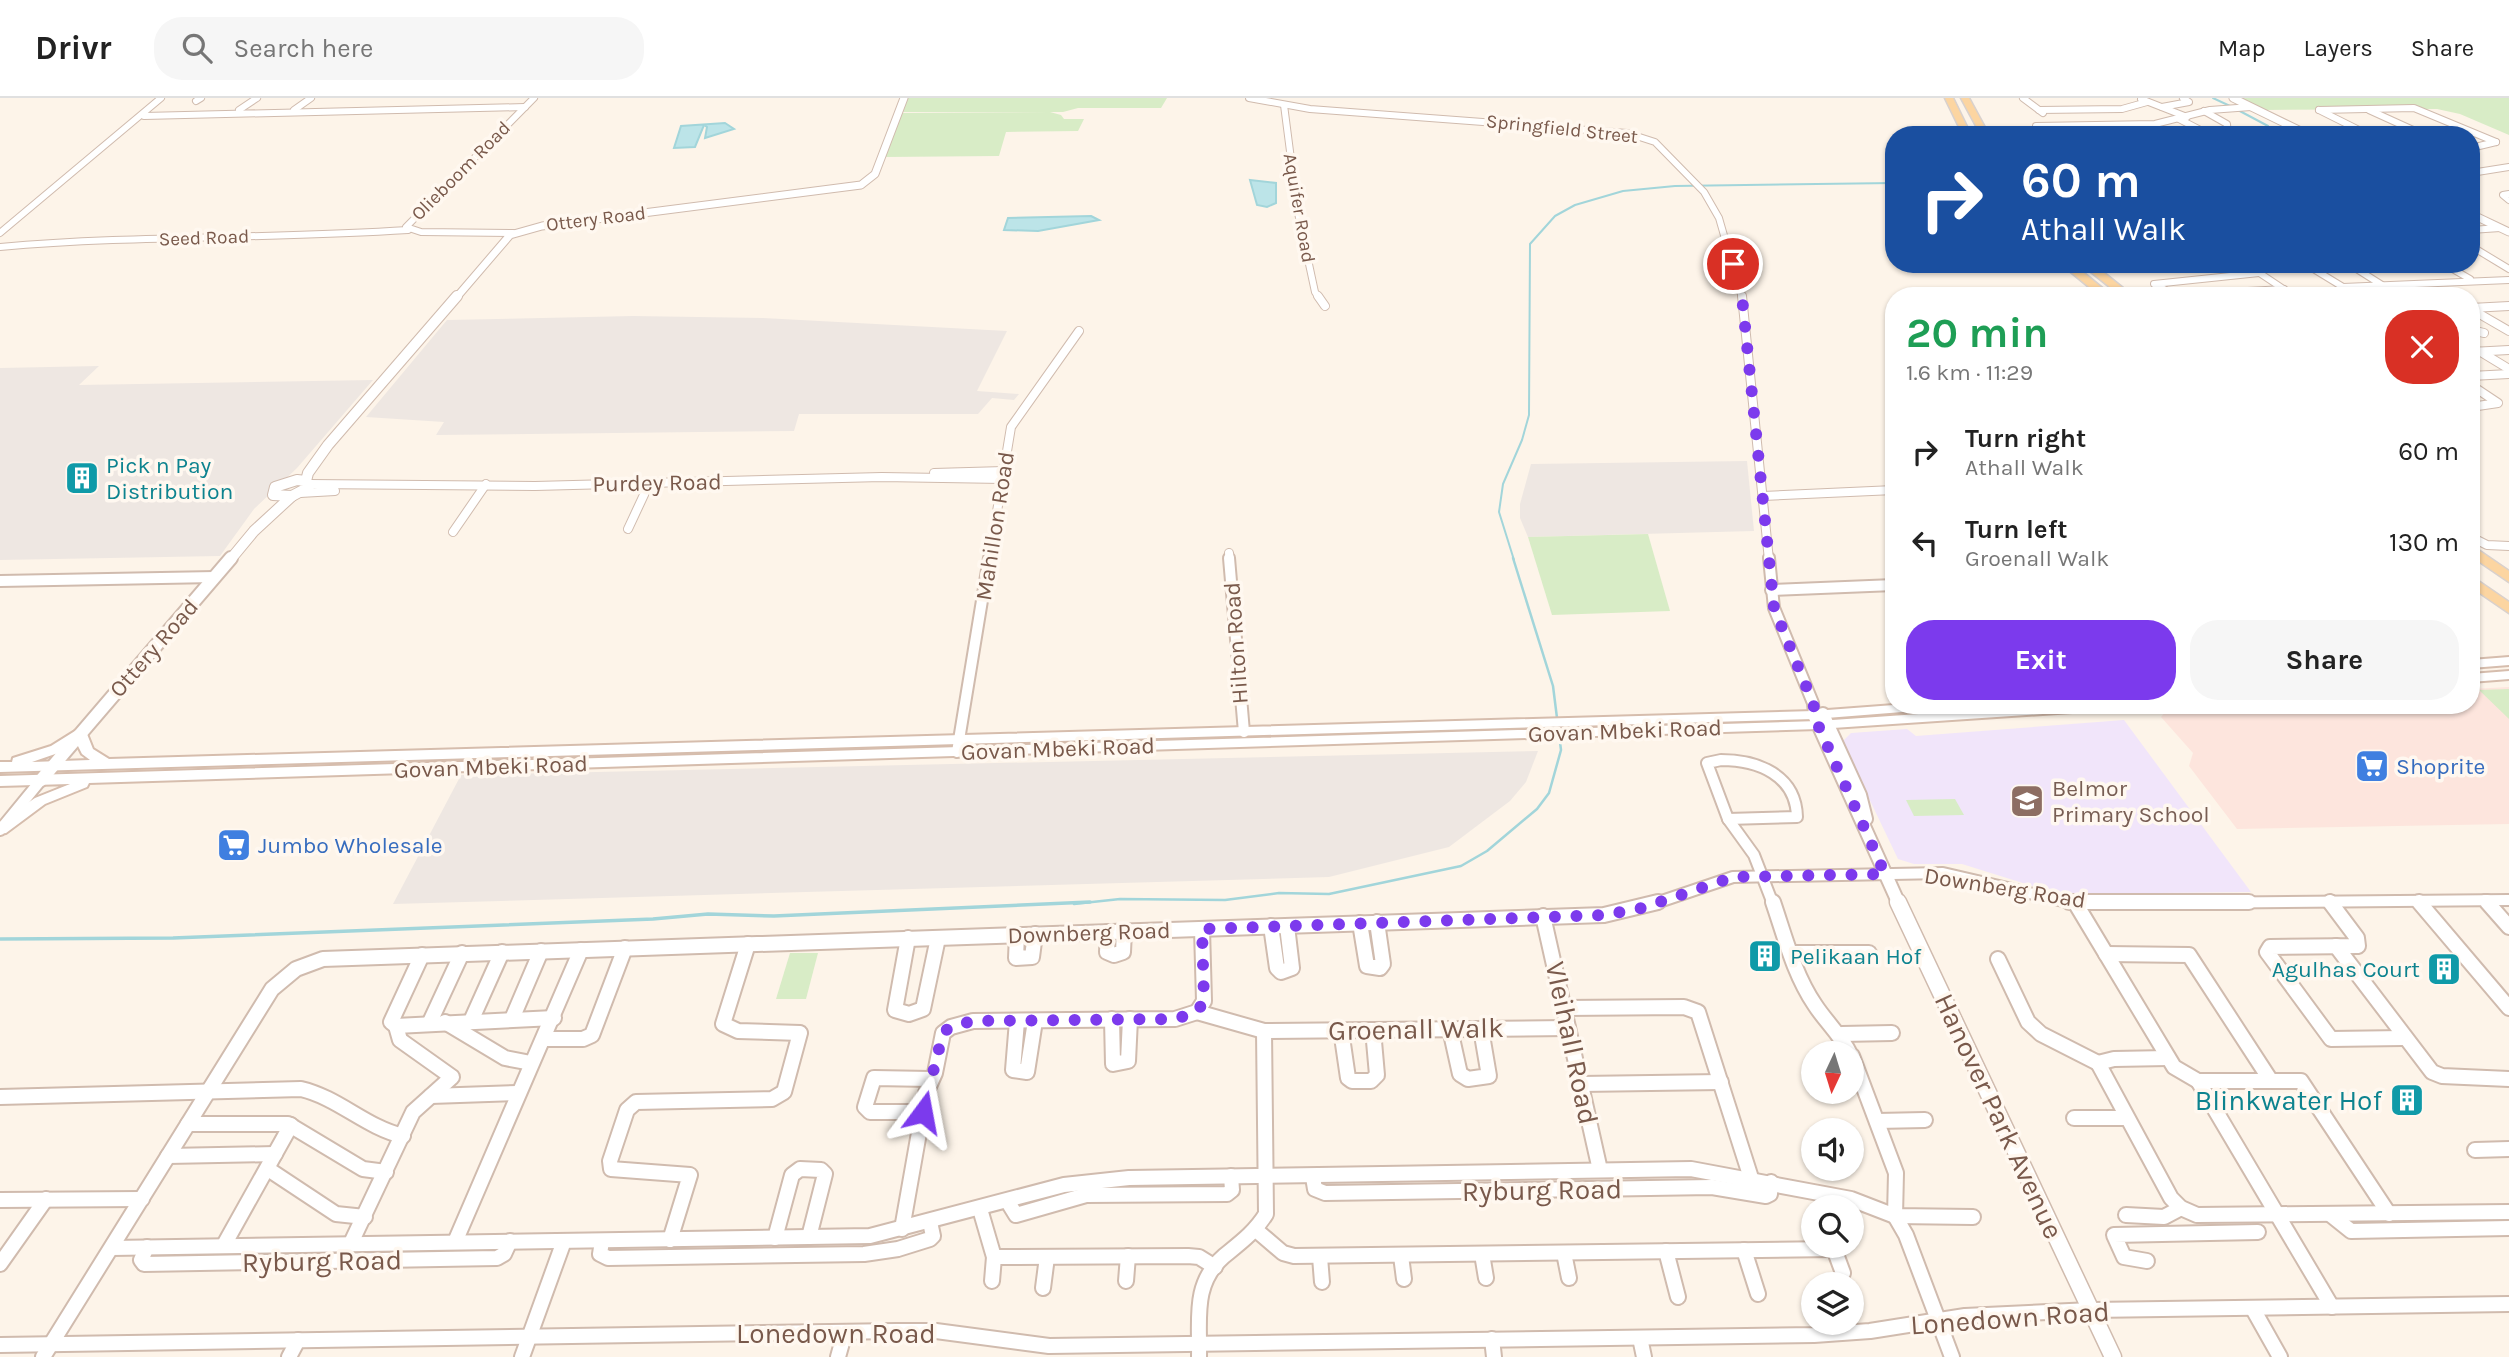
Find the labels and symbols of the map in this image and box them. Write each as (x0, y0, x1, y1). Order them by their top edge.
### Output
street label: Springfield Street (1485, 110, 1639, 148)
street label: Olieboom Road (407, 117, 515, 225)
street label: Aquifer Road (1279, 152, 1319, 264)
street label: Ottery Road (545, 202, 647, 236)
street label: Seed Road (158, 225, 250, 251)
pin (1703, 234, 1763, 294)
street label: Mahillon Road (970, 450, 1020, 602)
place label: Pick n Pay Distribution (106, 452, 233, 505)
building icon: Pick n Pay Distribution (63, 459, 101, 497)
street label: Purdey Road (592, 468, 722, 498)
street label: Hilton Road (1218, 581, 1254, 705)
street label: Ottery Road (104, 593, 204, 703)
street label: Govan Mbeki Road (1528, 714, 1722, 748)
street label: Govan Mbeki Road (961, 732, 1155, 766)
supermarket icon: Shoprite (2353, 747, 2391, 785)
street label: Govan Mbeki Road (394, 750, 588, 784)
place label: Shoprite (2396, 753, 2485, 780)
place label: Belmor Primary School (2052, 775, 2210, 828)
school or university icon: Belmor Primary School (2008, 782, 2046, 820)
supermarket icon: Jumbo Wholesale (215, 826, 253, 864)
place label: Jumbo Wholesale (258, 832, 443, 859)
street label: Downberg Road (1922, 862, 2088, 914)
street label: Downberg Road (1007, 917, 1171, 949)
building icon: Pelikaan Hof (1746, 937, 1784, 975)
place label: Pelikaan Hof (1790, 943, 1921, 970)
building icon: Agulhas Court (2425, 950, 2463, 988)
place label: Agulhas Court (2272, 956, 2420, 983)
street label: Vleihall Road (1539, 959, 1605, 1127)
street label: Hanover Park Avenue (1928, 988, 2070, 1244)
street label: Groenall Walk (1328, 1011, 1504, 1047)
north arrow (1801, 1041, 1864, 1104)
position arrow (886, 1075, 960, 1149)
building icon: Blinkwater Hof (2388, 1081, 2426, 1119)
place label: Blinkwater Hof (2195, 1084, 2382, 1117)
street label: Ryburg Road (1462, 1172, 1622, 1208)
street label: Ryburg Road (242, 1243, 402, 1279)
street label: Lonedown Road (1909, 1295, 2111, 1341)
street label: Lonedown Road (736, 1317, 936, 1350)

